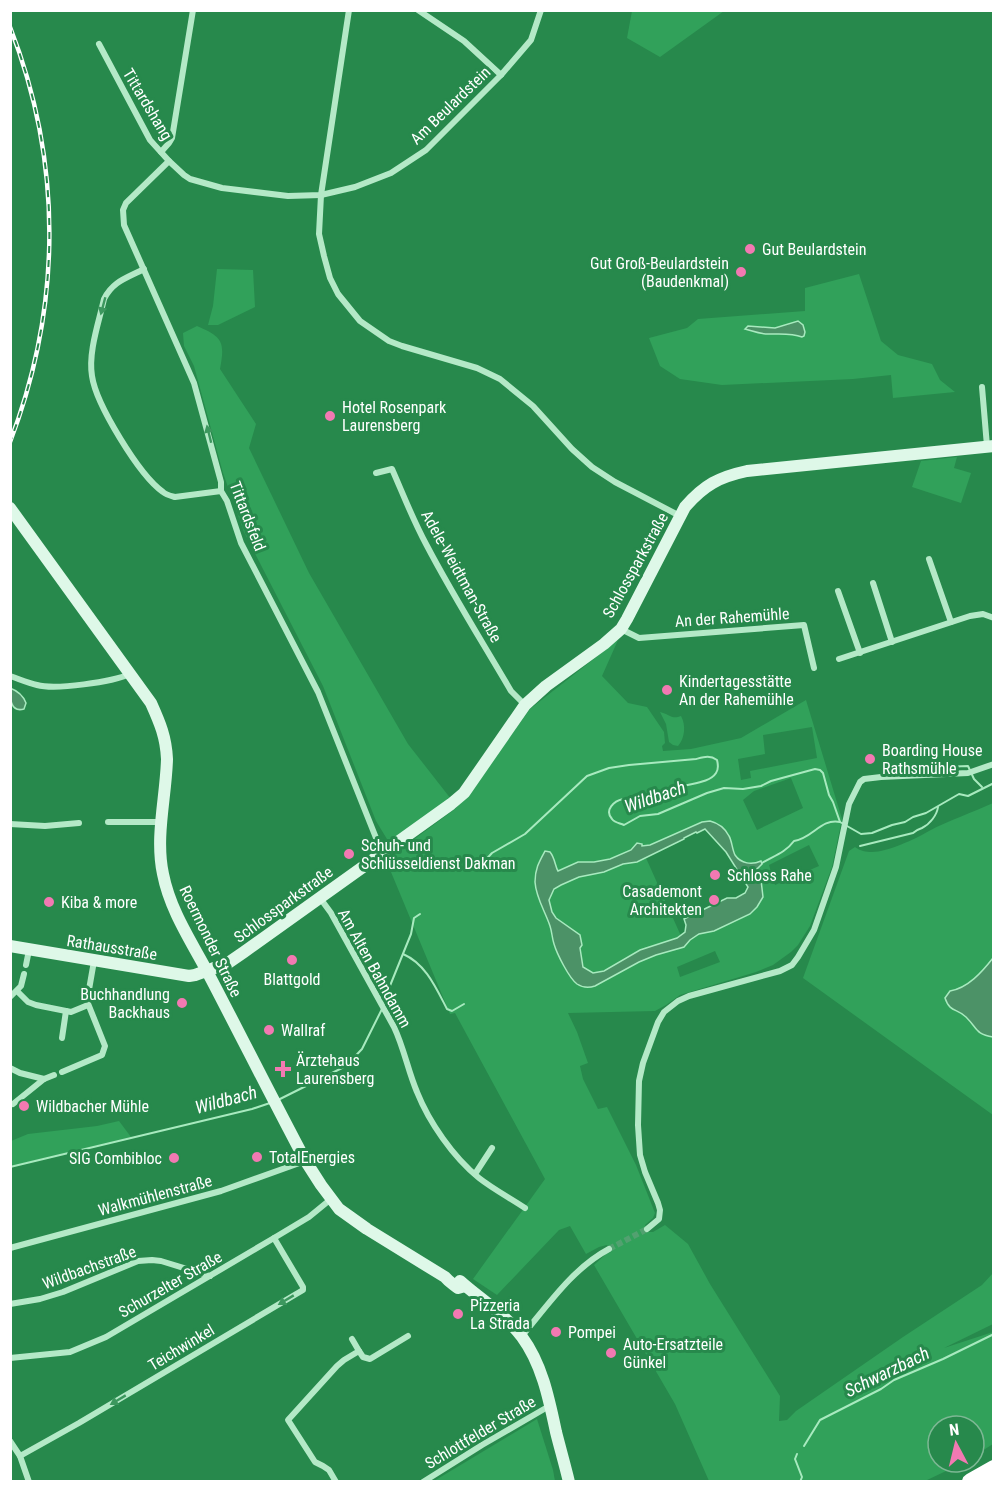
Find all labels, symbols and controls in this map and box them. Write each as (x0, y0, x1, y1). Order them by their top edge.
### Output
street label: Am Beulardstein (406, 62, 494, 148)
street label: Tittardshang (119, 65, 176, 143)
place label: Gut Beulardstein (762, 240, 867, 259)
marker: Gut Beulardstein (743, 242, 757, 256)
place label: Gut Groß-Beulardstein (Baudenkmal) (590, 254, 729, 291)
marker: Gut Groß-Beulardstein (Baudenkmal) (734, 265, 748, 279)
one-way arrow (97, 297, 107, 315)
place label: Hotel Rosenpark Laurensberg (342, 398, 447, 435)
marker: Hotel Rosenpark Laurensberg (323, 409, 337, 423)
one-way arrow (203, 425, 213, 443)
street label: Tittardsfeld (226, 479, 269, 554)
street label: Adele-Weidtman-Straße (417, 507, 506, 646)
street label: Schlossparkstraße (599, 509, 672, 621)
street label: An der Rahemühle (674, 604, 790, 631)
place label: Kindertagesstätte An der Rahemühle (679, 672, 794, 709)
marker: Kindertagesstätte An der Rahemühle (660, 683, 674, 697)
place label: Boarding House Rathsmühle (882, 741, 983, 778)
marker: Boarding House Rathsmühle (863, 752, 877, 766)
water label: Wildbach (621, 776, 688, 817)
place label: Schuh- und Schlüsseldienst Dakman (361, 836, 516, 873)
marker: Schuh- und Schlüsseldienst Dakman (342, 847, 356, 861)
street label: Schlossparkstraße (230, 862, 336, 947)
place label: Schloss Rahe (727, 866, 812, 885)
marker: Schloss Rahe (708, 868, 722, 882)
street label: Roermonder Straße (175, 882, 246, 1000)
place label: Casademont Architekten (622, 882, 702, 919)
place label: Kiba & more (61, 893, 137, 912)
marker: Casademont Architekten (707, 893, 721, 907)
marker: Kiba & more (42, 895, 56, 909)
street label: Am Alten Bahndamm (334, 905, 415, 1031)
street label: Rathausstraße (65, 931, 159, 964)
marker: Blattgold (285, 953, 299, 967)
place label: Blattgold (263, 970, 321, 989)
place label: Buchhandlung Backhaus (80, 985, 170, 1022)
marker: Buchhandlung Backhaus (175, 996, 189, 1010)
place label: Wallraf (281, 1021, 325, 1040)
marker: Wallraf (262, 1023, 276, 1037)
place label: Ärztehaus Laurensberg (296, 1051, 374, 1088)
marker: Ärztehaus Laurensberg (274, 1060, 292, 1078)
water label: Wildbach (192, 1081, 259, 1118)
place label: Wildbacher Mühle (36, 1097, 149, 1116)
marker: Wildbacher Mühle (17, 1099, 31, 1113)
place label: TotalEnergies (269, 1148, 355, 1167)
place label: SIG Combibloc (69, 1149, 162, 1168)
marker: TotalEnergies (250, 1150, 264, 1164)
marker: SIG Combibloc (167, 1151, 181, 1165)
street label: Walkmühlenstraße (96, 1171, 214, 1220)
street label: Wildbachstraße (40, 1242, 139, 1293)
street label: Schurzelter Straße (115, 1247, 225, 1322)
one-way arrow (278, 1295, 294, 1306)
place label: Pizzeria La Strada (470, 1296, 530, 1333)
marker: Pizzeria La Strada (451, 1307, 465, 1321)
street label: Teichwinkel (145, 1320, 218, 1375)
place label: Pompei (568, 1323, 616, 1342)
marker: Pompei (549, 1325, 563, 1339)
place label: Auto-Ersatzteile Günkel (623, 1335, 723, 1372)
water label: Schwarzbach (841, 1342, 933, 1401)
marker: Auto-Ersatzteile Günkel (604, 1346, 618, 1360)
street label: Schlottfelder Straße (421, 1392, 539, 1473)
one-way arrow (109, 1395, 126, 1405)
north arrow (926, 1414, 986, 1474)
text: N (948, 1420, 960, 1440)

